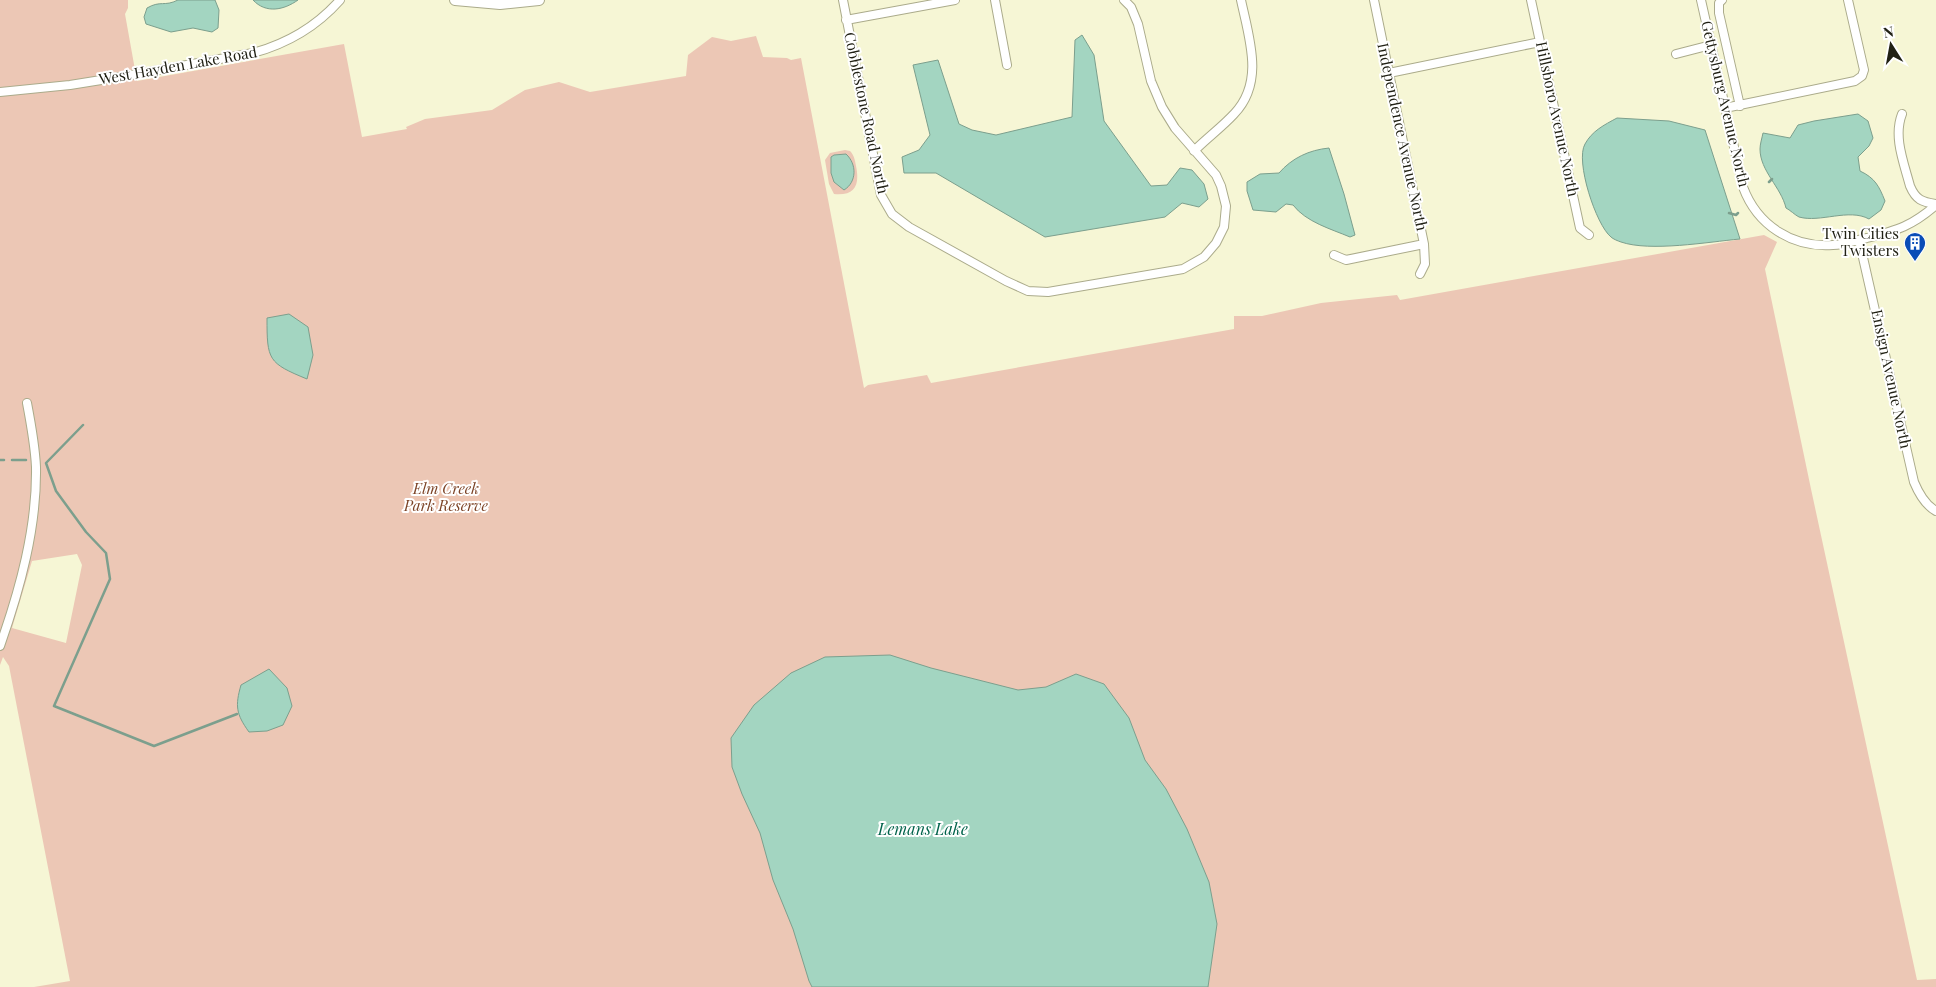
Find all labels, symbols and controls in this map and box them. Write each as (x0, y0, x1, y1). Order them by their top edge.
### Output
street label: Gettysburg Avenue North (1697, 19, 1755, 189)
north arrow (1866, 20, 1916, 70)
text: N (1882, 21, 1895, 42)
street label: Cobblestone Road North (840, 30, 894, 196)
street label: Hillsboro Avenue North (1532, 39, 1584, 198)
street label: West Hayden Lake Road (96, 41, 259, 89)
street label: Independence Avenue North (1373, 41, 1433, 233)
place label: Twin Cities Twisters (1822, 223, 1899, 260)
building icon: Twin Cities Twisters (1903, 231, 1927, 262)
street label: Ensign Avenue North (1867, 307, 1917, 450)
park label: Elm Creek Park Reserve (403, 478, 488, 515)
water label: Lemans Lake (877, 818, 968, 839)

